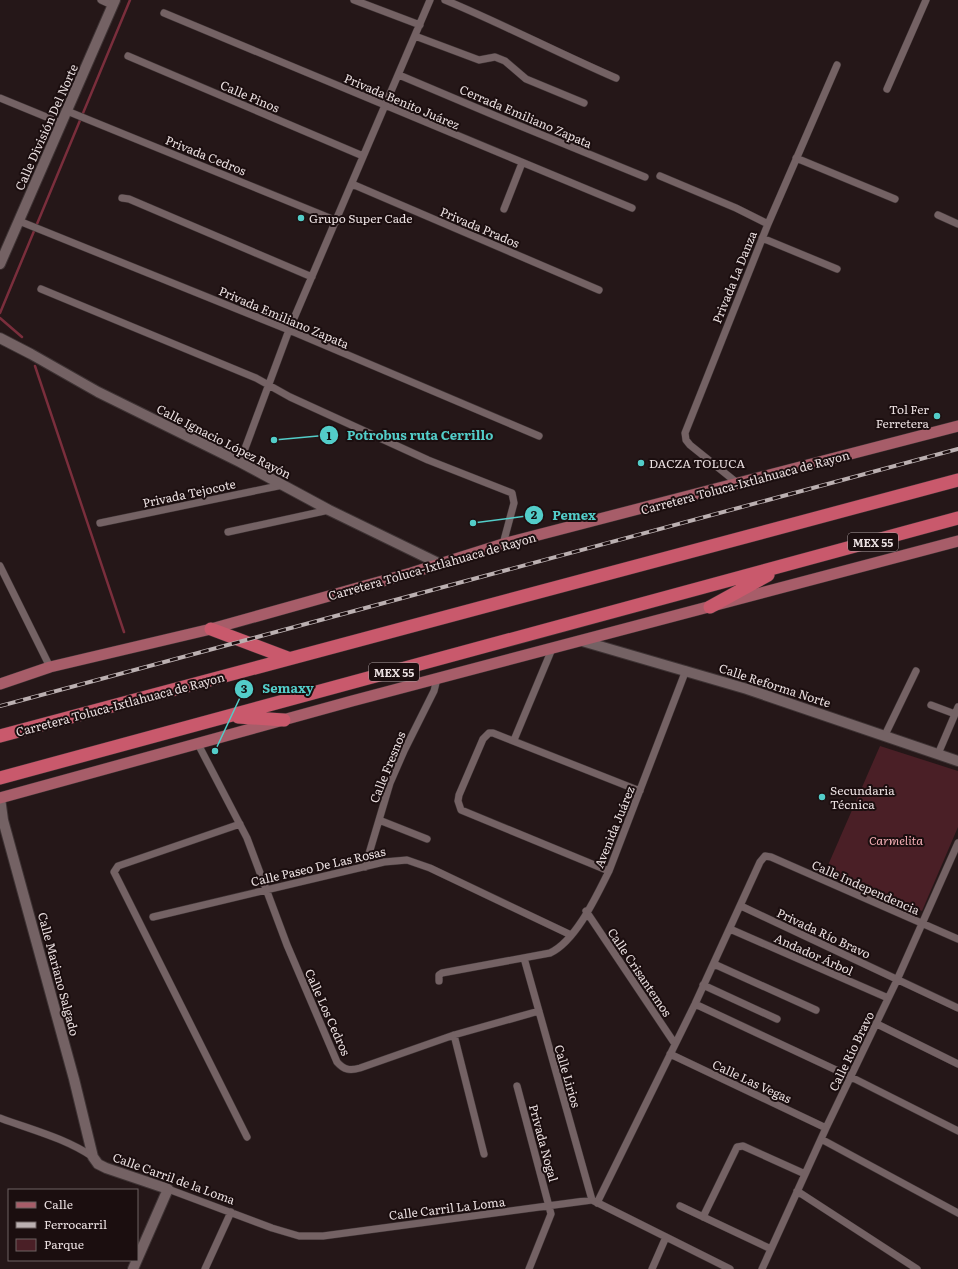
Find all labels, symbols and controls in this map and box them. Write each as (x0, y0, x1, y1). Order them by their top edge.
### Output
street label: Calle División Del Norte (10, 61, 82, 193)
street label: Privada Benito Juárez (342, 69, 463, 134)
street label: Calle Pinos (218, 75, 283, 117)
street label: Cerrada Emiliano Zapata (457, 80, 596, 152)
street label: Privada Cedros (163, 131, 250, 180)
street label: Privada Prados (437, 202, 523, 252)
place label: Grupo Super Cade (309, 209, 413, 227)
marker: Grupo Super Cade (296, 213, 306, 223)
street label: Privada La Danza (707, 228, 761, 326)
street label: Privada Emiliano Zapata (216, 281, 352, 353)
street label: Calle Ignacio López Rayón (154, 399, 294, 483)
place label: Tol Fer Ferretera (876, 400, 930, 432)
marker: Tol Fer Ferretera (932, 411, 942, 421)
callout: Potrobus ruta Cerrillo (319, 423, 502, 448)
text: Potrobus ruta Cerrillo (347, 425, 493, 444)
text: 1 (327, 426, 332, 444)
street label: Carretera Toluca-Ixtlahuaca de Rayon (639, 445, 851, 519)
place label: DACZA TOLUCA (649, 454, 745, 472)
marker: DACZA TOLUCA (636, 458, 646, 468)
street label: Privada Tejocote (141, 474, 237, 512)
callout: Pemex (524, 503, 604, 528)
text: 2 (531, 505, 538, 523)
text: Pemex (552, 505, 596, 524)
street label: Carretera Toluca-Ixtlahuaca de Rayon (326, 528, 538, 604)
road number: MEX 55 (848, 533, 898, 551)
street label: Calle Reforma Norte (717, 658, 833, 712)
road number: MEX 55 (369, 663, 419, 681)
street label: Carretera Toluca-Ixtlahuaca de Rayon (14, 667, 226, 741)
callout: Semaxy (234, 676, 322, 701)
text: Semaxy (262, 678, 314, 697)
text: 3 (241, 679, 248, 697)
street label: Calle Fresnos (364, 728, 410, 805)
place label: Secundaria Técnica (830, 781, 895, 813)
street label: Avenida Juárez (589, 783, 639, 871)
marker: Secundaria Técnica (817, 792, 827, 802)
park label: Carmelita (869, 831, 923, 849)
street label: Calle Paseo De Las Rosas (249, 842, 388, 890)
street label: Calle Independencia (809, 855, 923, 919)
street label: Privada Río Bravo (774, 903, 874, 963)
street label: Calle Mariano Salgado (34, 910, 84, 1038)
street label: Calle Crisantemos (604, 924, 677, 1020)
street label: Andador Árbol (772, 929, 856, 979)
street label: Calle Los Cedros (301, 966, 355, 1059)
street label: Calle Río Bravo (824, 1008, 878, 1094)
street label: Calle Lirios (550, 1042, 586, 1110)
street label: Calle Las Vegas (710, 1055, 795, 1107)
street label: Privada Nogal (525, 1102, 563, 1184)
street label: Calle Carril de la Loma (110, 1147, 238, 1209)
legend (8, 1189, 138, 1261)
street label: Calle Carril La Loma (388, 1192, 507, 1224)
text: Calle (44, 1195, 73, 1213)
text: Ferrocarril (44, 1215, 107, 1233)
text: Parque (44, 1235, 84, 1253)

